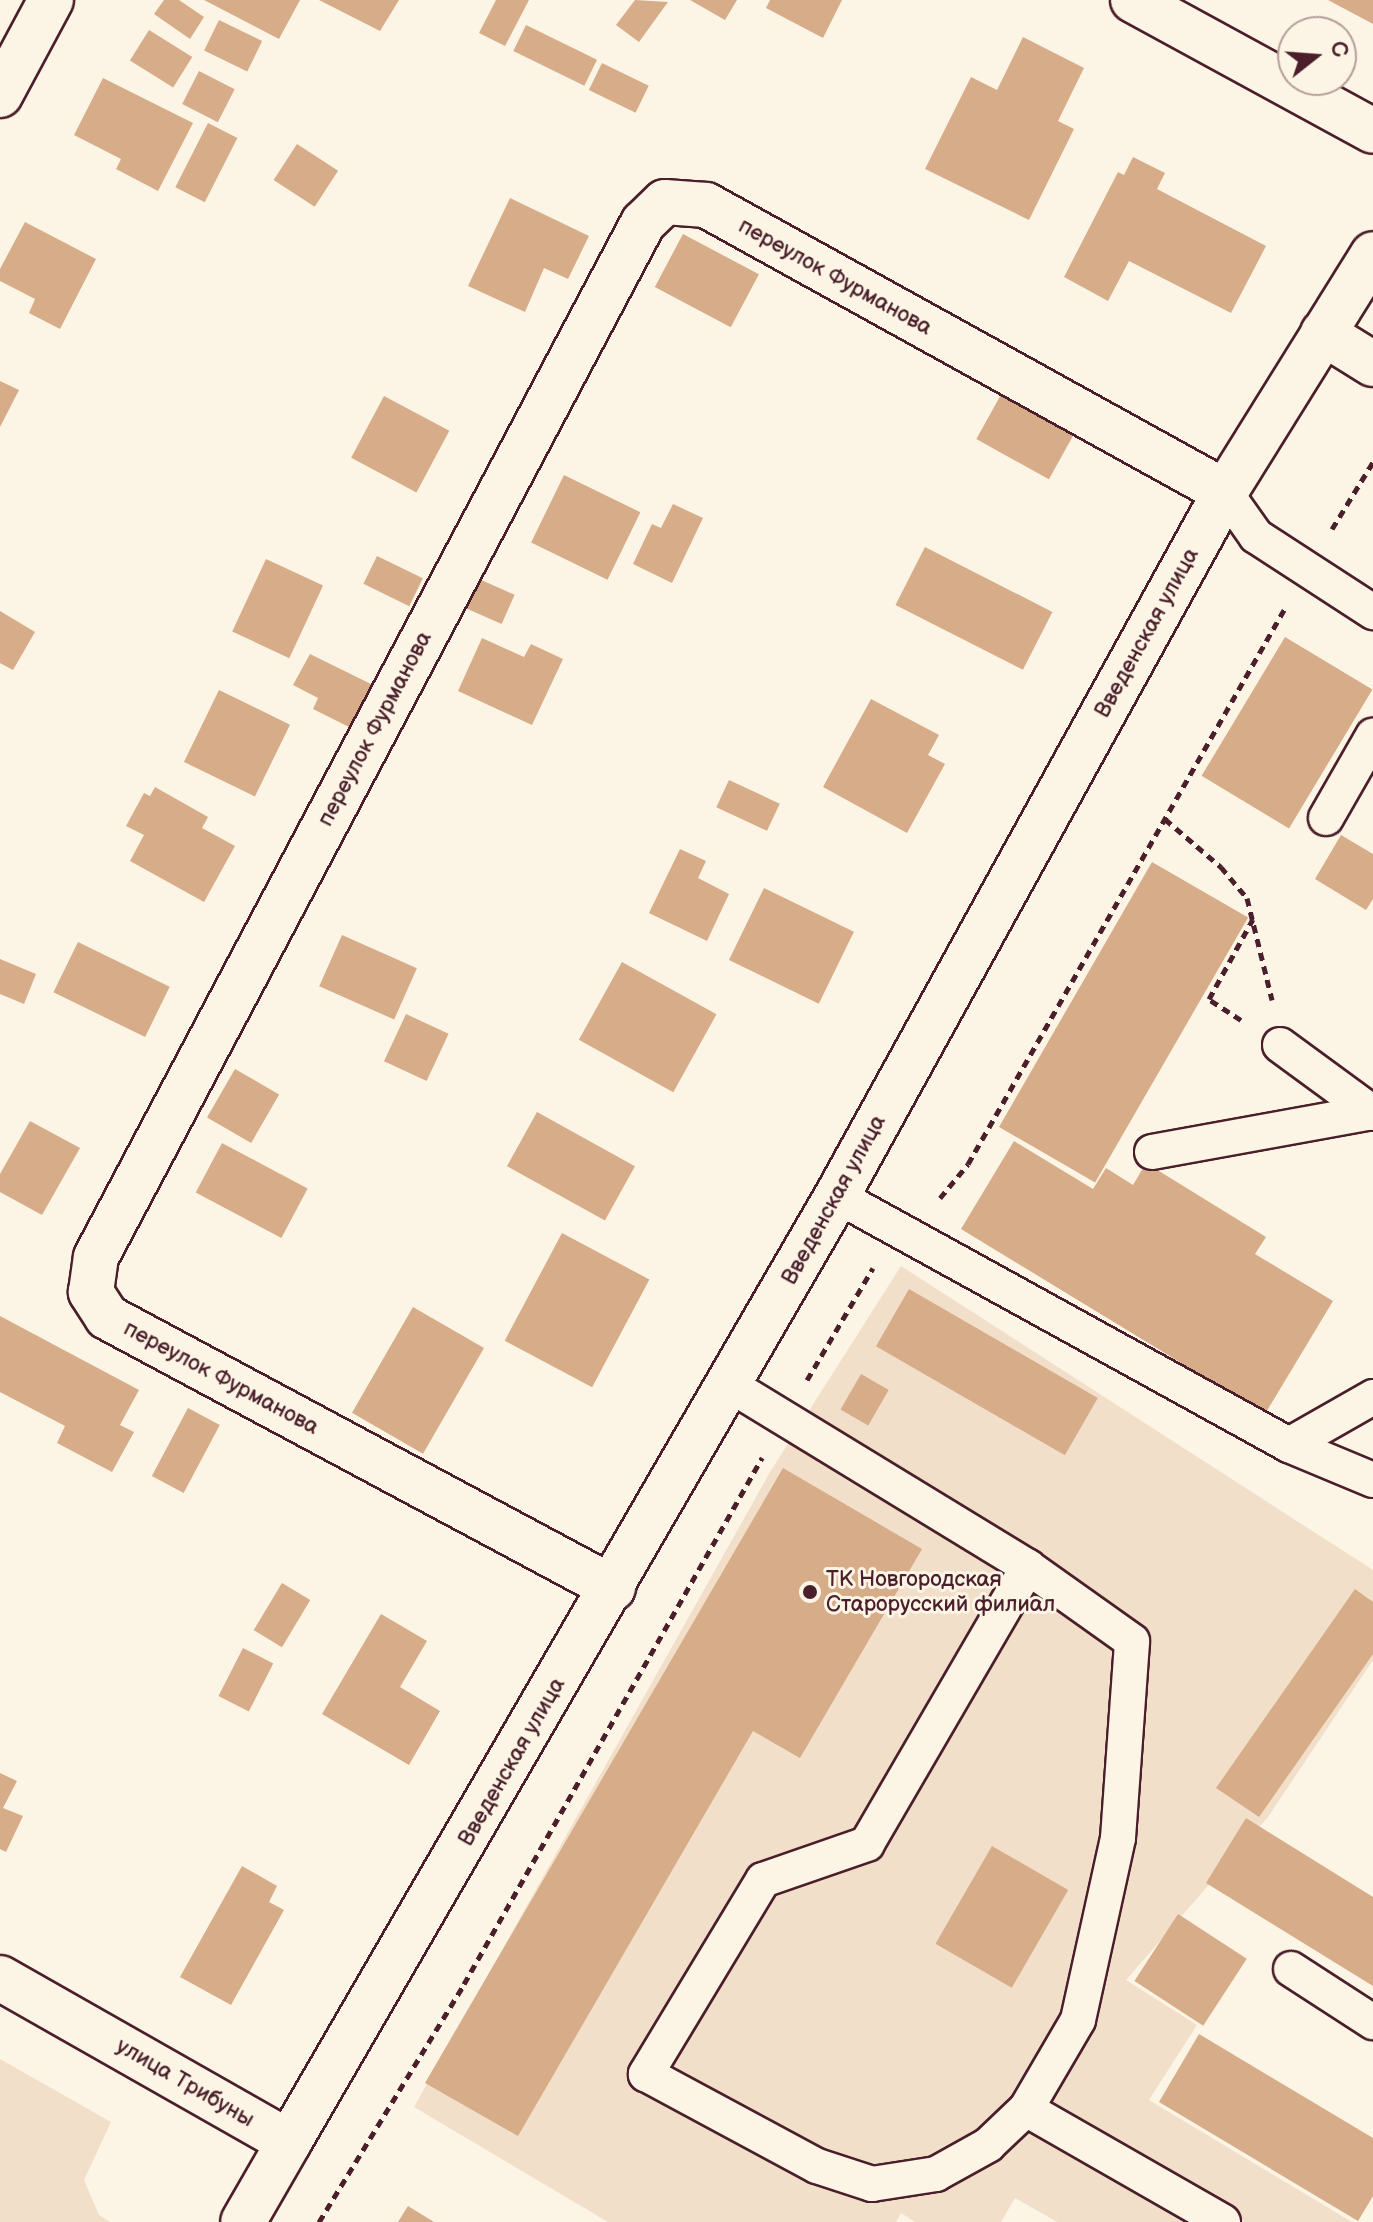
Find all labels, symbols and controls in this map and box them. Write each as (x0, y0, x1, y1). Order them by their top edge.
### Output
north arrow (1277, 16, 1357, 96)
text: С (1323, 38, 1354, 61)
street label: переулок Фурманова (734, 213, 936, 341)
street label: Введенская улица (1089, 544, 1205, 722)
street label: переулок Фурманова (312, 627, 438, 831)
street label: Введенская улица (776, 1111, 892, 1289)
street label: переулок Фурманова (119, 1315, 323, 1441)
place label: ТК Новгородская Старорусский филиал (826, 1566, 1055, 1618)
marker: ТК Новгородская Старорусский филиал (801, 1583, 819, 1601)
street label: Введенская улица (453, 1673, 571, 1851)
street label: улица Трибуны (111, 2033, 259, 2133)

